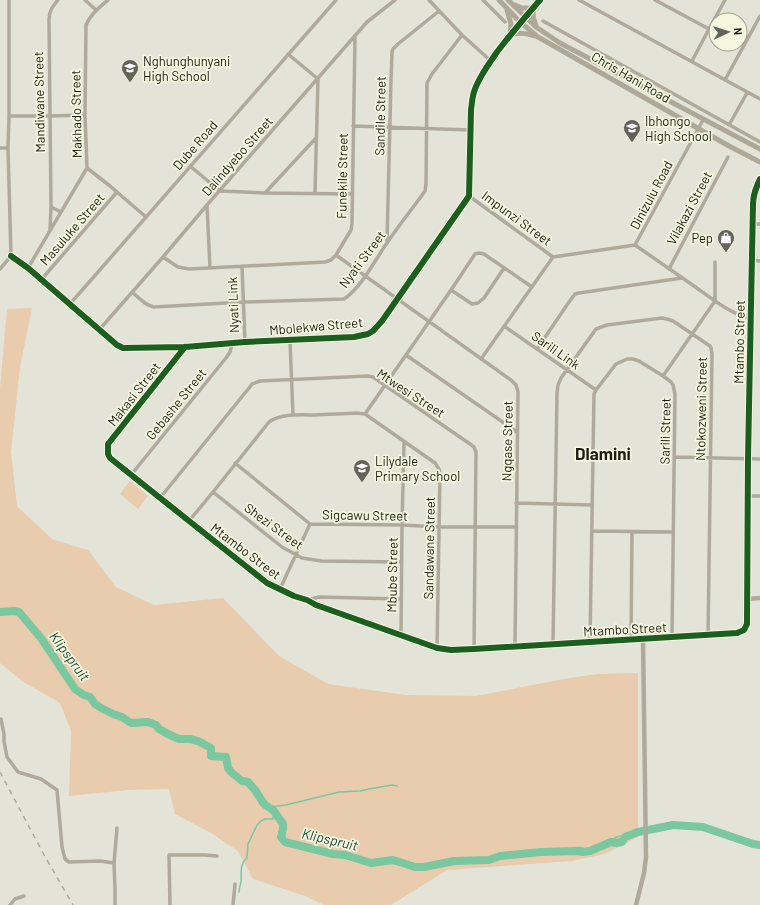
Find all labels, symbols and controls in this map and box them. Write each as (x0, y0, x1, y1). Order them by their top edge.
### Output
north arrow (708, 12, 748, 52)
text: N (732, 27, 745, 35)
street label: Chris Hani Road (589, 48, 673, 106)
street label: Mandiwane Street (30, 51, 48, 153)
place label: Nghunghunyani High School (143, 53, 230, 84)
school or university icon: Nghunghunyani High School (120, 58, 140, 83)
street label: Makhado Street (67, 70, 85, 158)
street label: Sandile Street (371, 76, 389, 156)
street label: Dalindyebo Street (198, 113, 276, 199)
place label: Ibhongo High School (645, 113, 712, 144)
street label: Dube Road (169, 117, 221, 173)
school or university icon: Ibhongo High School (622, 118, 642, 143)
street label: Funekile Street (333, 133, 351, 219)
street label: Dinizulu Road (626, 158, 676, 232)
street label: Vilakazi Street (663, 169, 715, 247)
street label: Impunzi Street (479, 187, 555, 249)
street label: Masuluke Street (36, 190, 108, 268)
street label: Nyati Street (335, 227, 389, 291)
shop icon: Pep (716, 228, 736, 253)
place label: Pep (691, 230, 713, 246)
street label: Nyati Link (224, 276, 242, 333)
street label: Mtambo Street (730, 300, 748, 384)
street label: Mbolekwa Street (269, 314, 363, 338)
street label: Sarili Link (529, 328, 584, 373)
street label: Ntokozweni Street (692, 357, 710, 461)
street label: Makasi Street (104, 359, 164, 429)
street label: Gebashe Street (142, 365, 210, 443)
street label: Mtwesi Street (374, 365, 448, 421)
street label: Sarili Street (656, 398, 674, 464)
street label: Ngqase Street (498, 400, 516, 482)
district label: Dlamini (575, 443, 631, 463)
place label: Lilydale Primary School (375, 453, 460, 484)
school or university icon: Lilydale Primary School (352, 458, 372, 483)
street label: Sandawane Street (420, 497, 438, 599)
street label: Shezi Street (242, 499, 306, 553)
street label: Sigcawu Street (322, 506, 408, 524)
street label: Mtambo Street (208, 519, 284, 583)
street label: Mbube Street (383, 537, 401, 613)
street label: Mtambo Street (583, 619, 667, 639)
water label: Klipspruit (46, 628, 94, 684)
water label: Klipspruit (300, 824, 360, 854)

